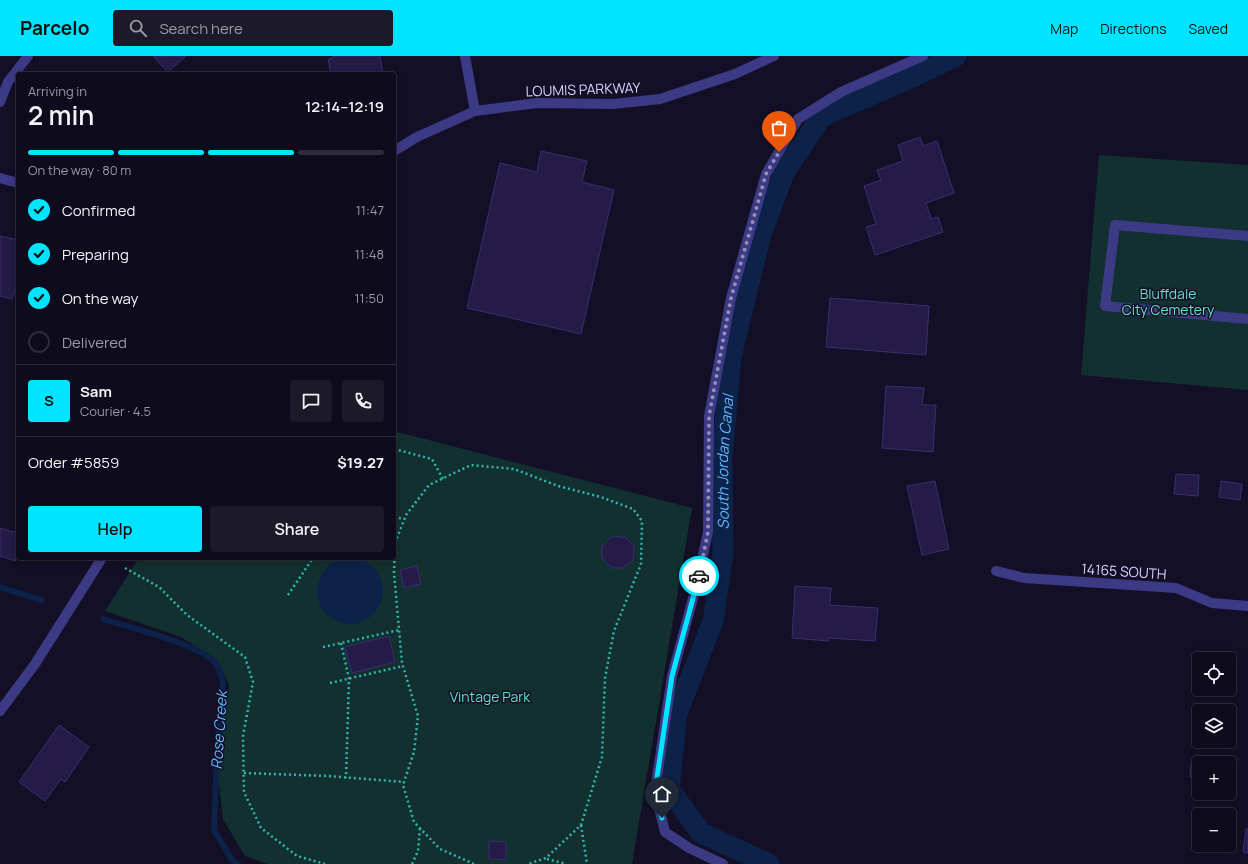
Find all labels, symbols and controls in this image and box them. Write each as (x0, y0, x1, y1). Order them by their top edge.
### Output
search box (113, 10, 393, 46)
text: Parcelo (20, 15, 89, 41)
icon: search (127, 17, 149, 39)
text: Search here (159, 18, 243, 39)
text: Map (1050, 19, 1078, 38)
text: Directions (1100, 19, 1167, 38)
text: Saved (1189, 19, 1228, 38)
street label: LOUMIS PARKWAY (525, 77, 641, 101)
text: Arriving in (28, 82, 87, 100)
text: 12:14–12:19 (305, 96, 384, 117)
text: 2 min (28, 97, 94, 133)
pin (762, 111, 796, 152)
icon: bag (768, 117, 790, 139)
text: On the way · 80 m (28, 161, 131, 179)
icon: check (28, 199, 50, 221)
text: Confirmed (62, 200, 135, 221)
text: 11:47 (356, 201, 384, 219)
icon: check (28, 243, 50, 265)
text: Preparing (62, 244, 129, 265)
text: 11:48 (355, 245, 384, 263)
park label: Bluffdale City Cemetery (1122, 284, 1215, 319)
icon: check (28, 287, 50, 309)
text: On the way (62, 288, 138, 309)
text: 11:50 (355, 289, 384, 307)
text: Delivered (62, 332, 127, 353)
button: chat (290, 380, 332, 422)
button: phone (342, 380, 384, 422)
text: Sam (80, 381, 112, 402)
text: S (44, 390, 54, 411)
water label: South Jordan Canal (711, 391, 738, 530)
text: Courier · 4.5 (80, 402, 151, 420)
text: Order #5859 (28, 452, 119, 473)
text: $19.27 (337, 452, 384, 473)
button: Help (28, 506, 202, 552)
button: Share (210, 506, 384, 552)
courier (679, 556, 719, 596)
street label: 14165 SOUTH (1081, 559, 1167, 583)
icon: car (688, 565, 710, 587)
map controls (1192, 652, 1236, 852)
button: locate (1192, 652, 1236, 696)
water label: Rose Creek (206, 687, 232, 770)
park label: Vintage Park (450, 687, 531, 706)
button: layers (1192, 704, 1236, 748)
button: + (1192, 756, 1236, 800)
pin (645, 777, 679, 818)
icon: home (651, 783, 673, 805)
button: − (1192, 808, 1236, 852)

